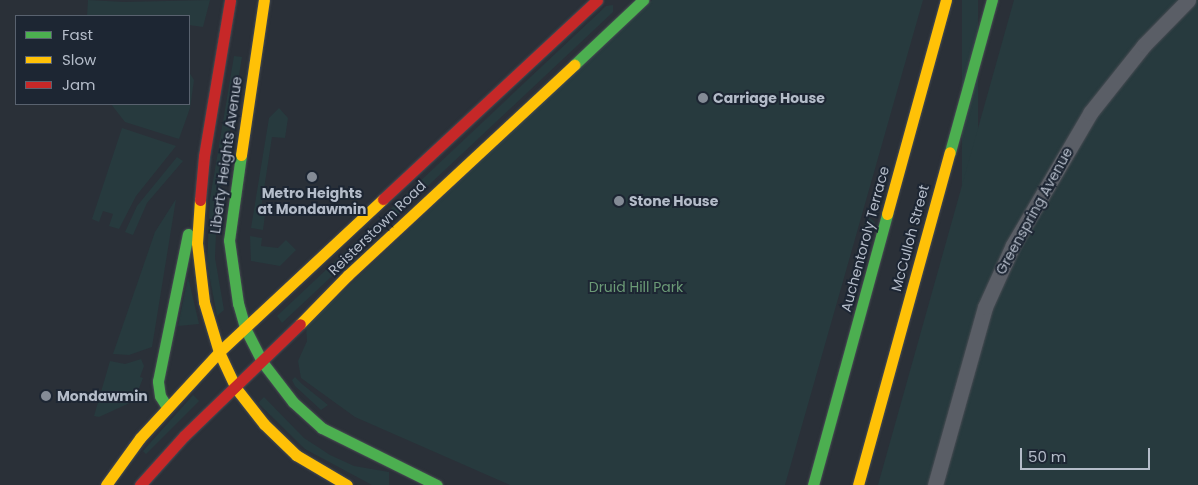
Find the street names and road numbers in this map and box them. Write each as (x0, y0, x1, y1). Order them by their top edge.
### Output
street label: Liberty Heights Avenue (207, 75, 245, 235)
street label: Greenspring Avenue (992, 145, 1076, 277)
street label: Auchentoroly Terrace (837, 164, 893, 314)
street label: Reisterstown Road (325, 177, 429, 279)
street label: McCulloh Street (888, 183, 932, 293)

